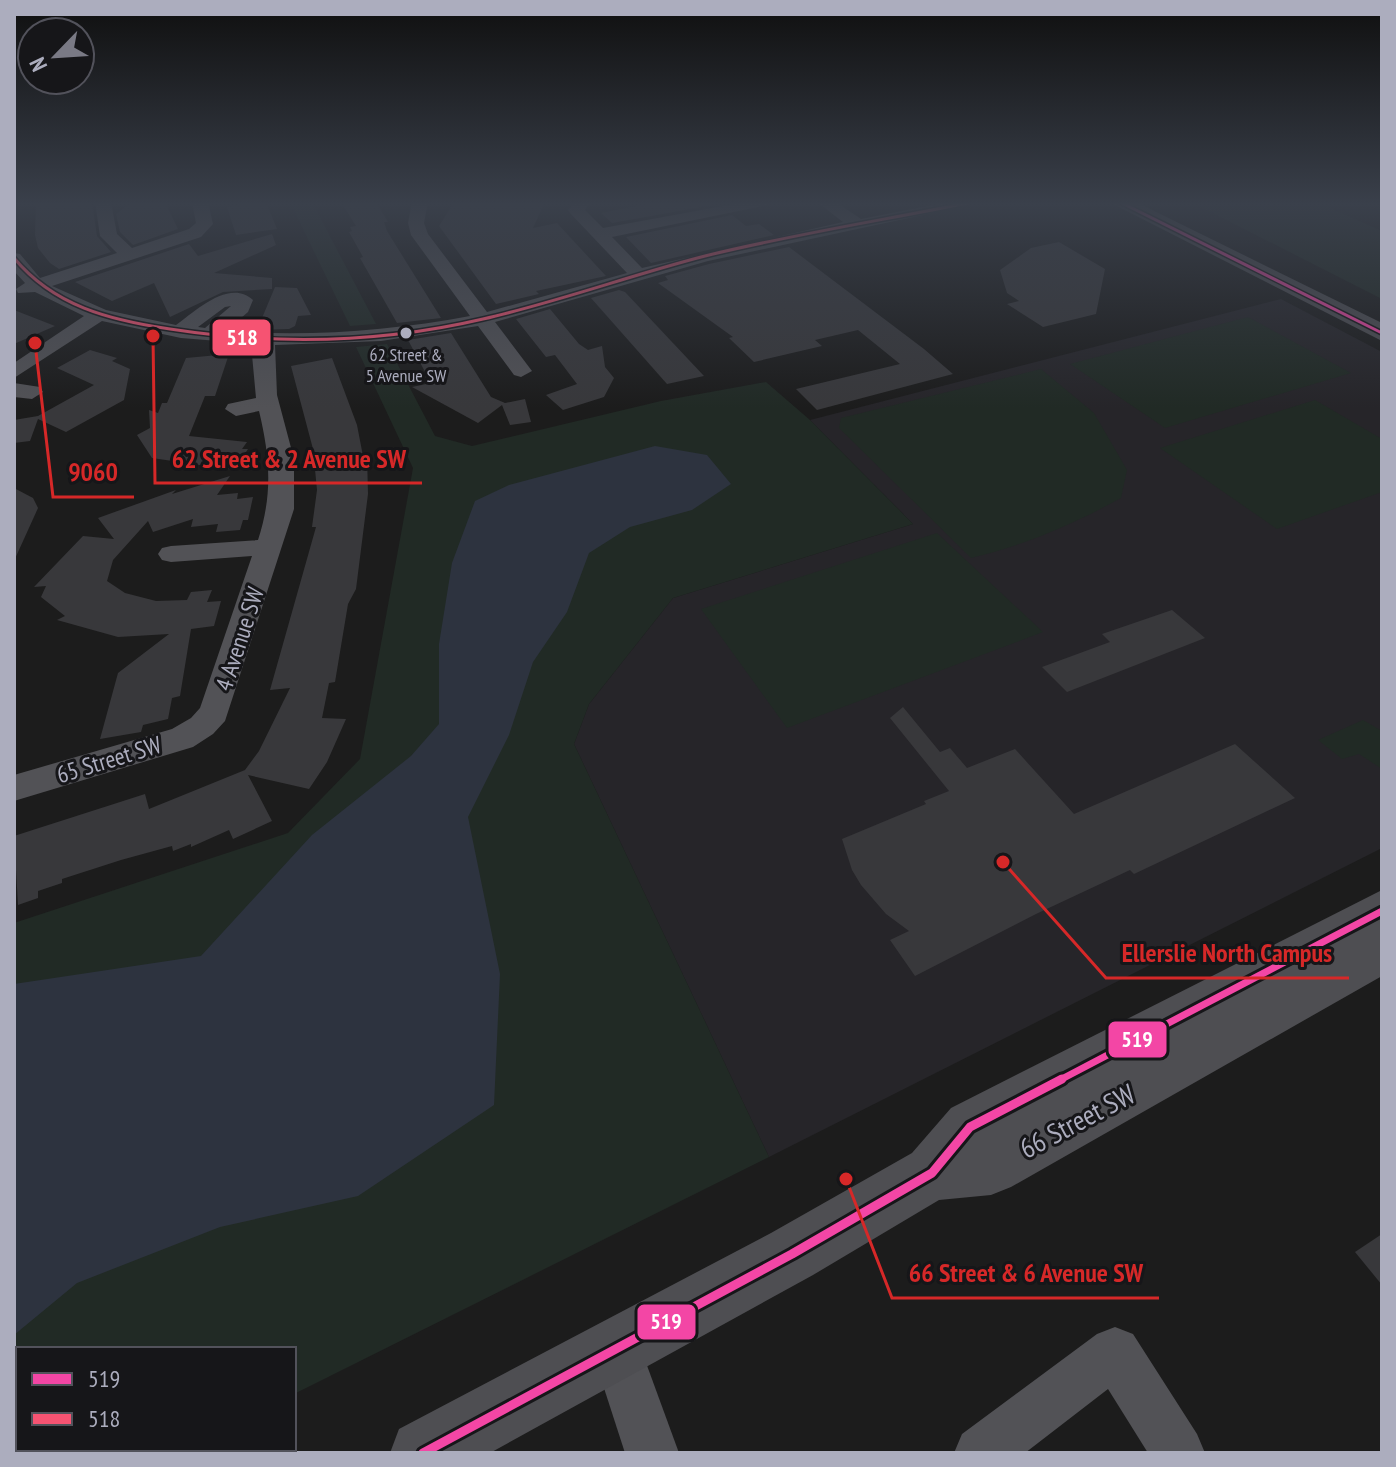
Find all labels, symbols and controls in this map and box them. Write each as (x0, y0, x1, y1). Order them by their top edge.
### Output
north arrow (16, 16, 96, 96)
text: N (23, 53, 53, 76)
line badge: 518 (211, 318, 272, 357)
text: 518 (226, 323, 258, 351)
marker: 62 Street & 5 Avenue SW (398, 325, 414, 341)
place label: 62 Street & 5 Avenue SW (366, 343, 446, 387)
callout: 62 Street & 2 Avenue SW (155, 433, 422, 483)
text: 62 Street & 2 Avenue SW (172, 442, 407, 475)
callout: 9060 (53, 447, 134, 497)
text: 9060 (68, 455, 118, 488)
street label: 4 Avenue SW (208, 583, 271, 695)
street label: 65 Street SW (53, 729, 165, 790)
callout: Ellerslie North Campus (1106, 928, 1349, 978)
text: Ellerslie North Campus (1122, 936, 1332, 969)
line badge: 519 (1107, 1020, 1168, 1059)
text: 519 (1121, 1025, 1153, 1053)
street label: 66 Street SW (1013, 1075, 1141, 1166)
callout: 66 Street & 6 Avenue SW (892, 1248, 1159, 1298)
text: 66 Street & 6 Avenue SW (909, 1256, 1144, 1289)
line badge: 519 (636, 1303, 697, 1341)
text: 519 (650, 1307, 682, 1335)
legend (16, 1347, 296, 1451)
text: 519 (88, 1363, 120, 1394)
text: 518 (88, 1403, 120, 1434)

